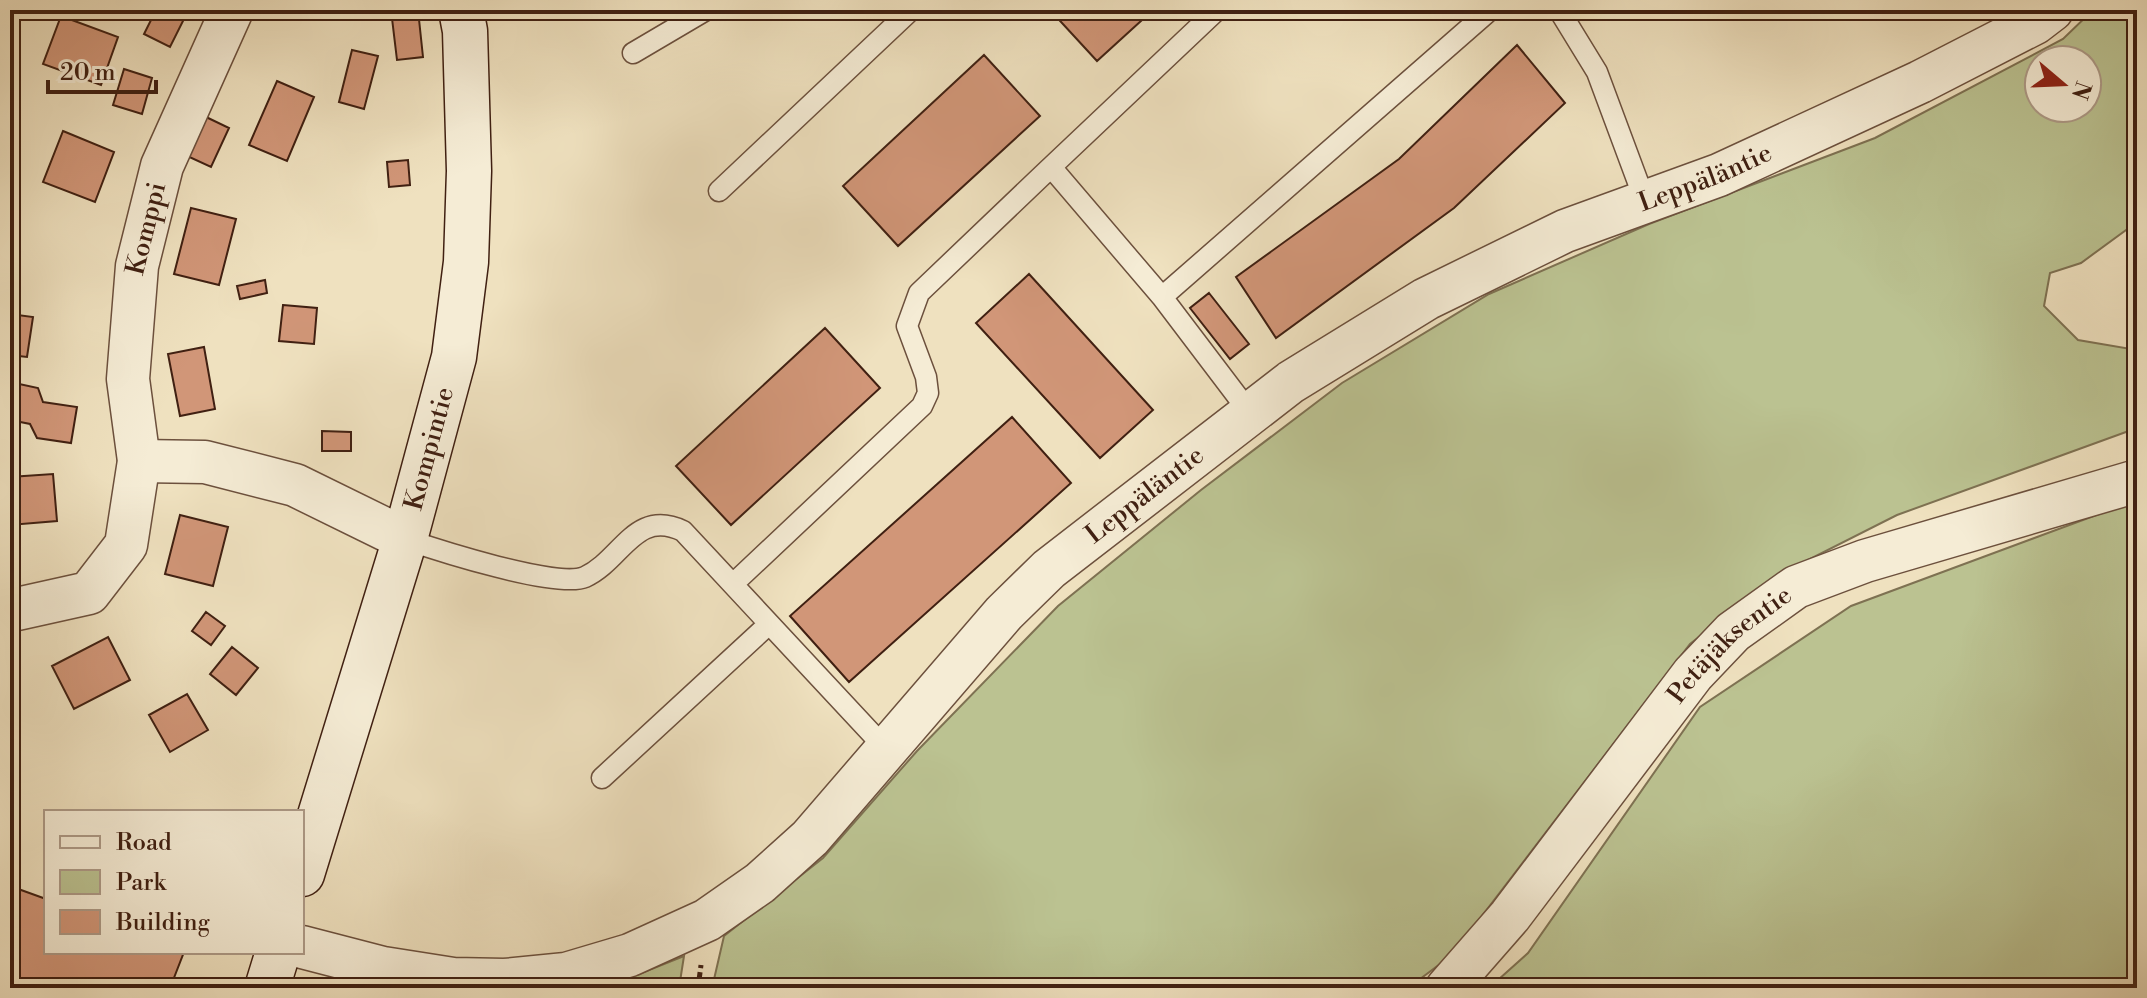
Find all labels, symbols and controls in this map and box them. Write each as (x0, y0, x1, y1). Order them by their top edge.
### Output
scale bar (48, 44, 156, 94)
north arrow (2023, 44, 2103, 124)
text: 20 m (60, 58, 116, 88)
text: N (2065, 77, 2096, 103)
street label: Leppäläntie (1634, 137, 1777, 219)
street label: Komppi (119, 179, 173, 278)
street label: Kompintie (397, 384, 461, 514)
street label: Leppäläntie (1079, 439, 1210, 551)
street label: Petäjäksentie (1661, 579, 1798, 710)
legend (44, 810, 304, 954)
text: Road (116, 828, 172, 858)
text: Park (116, 868, 167, 898)
text: Building (115, 908, 210, 938)

